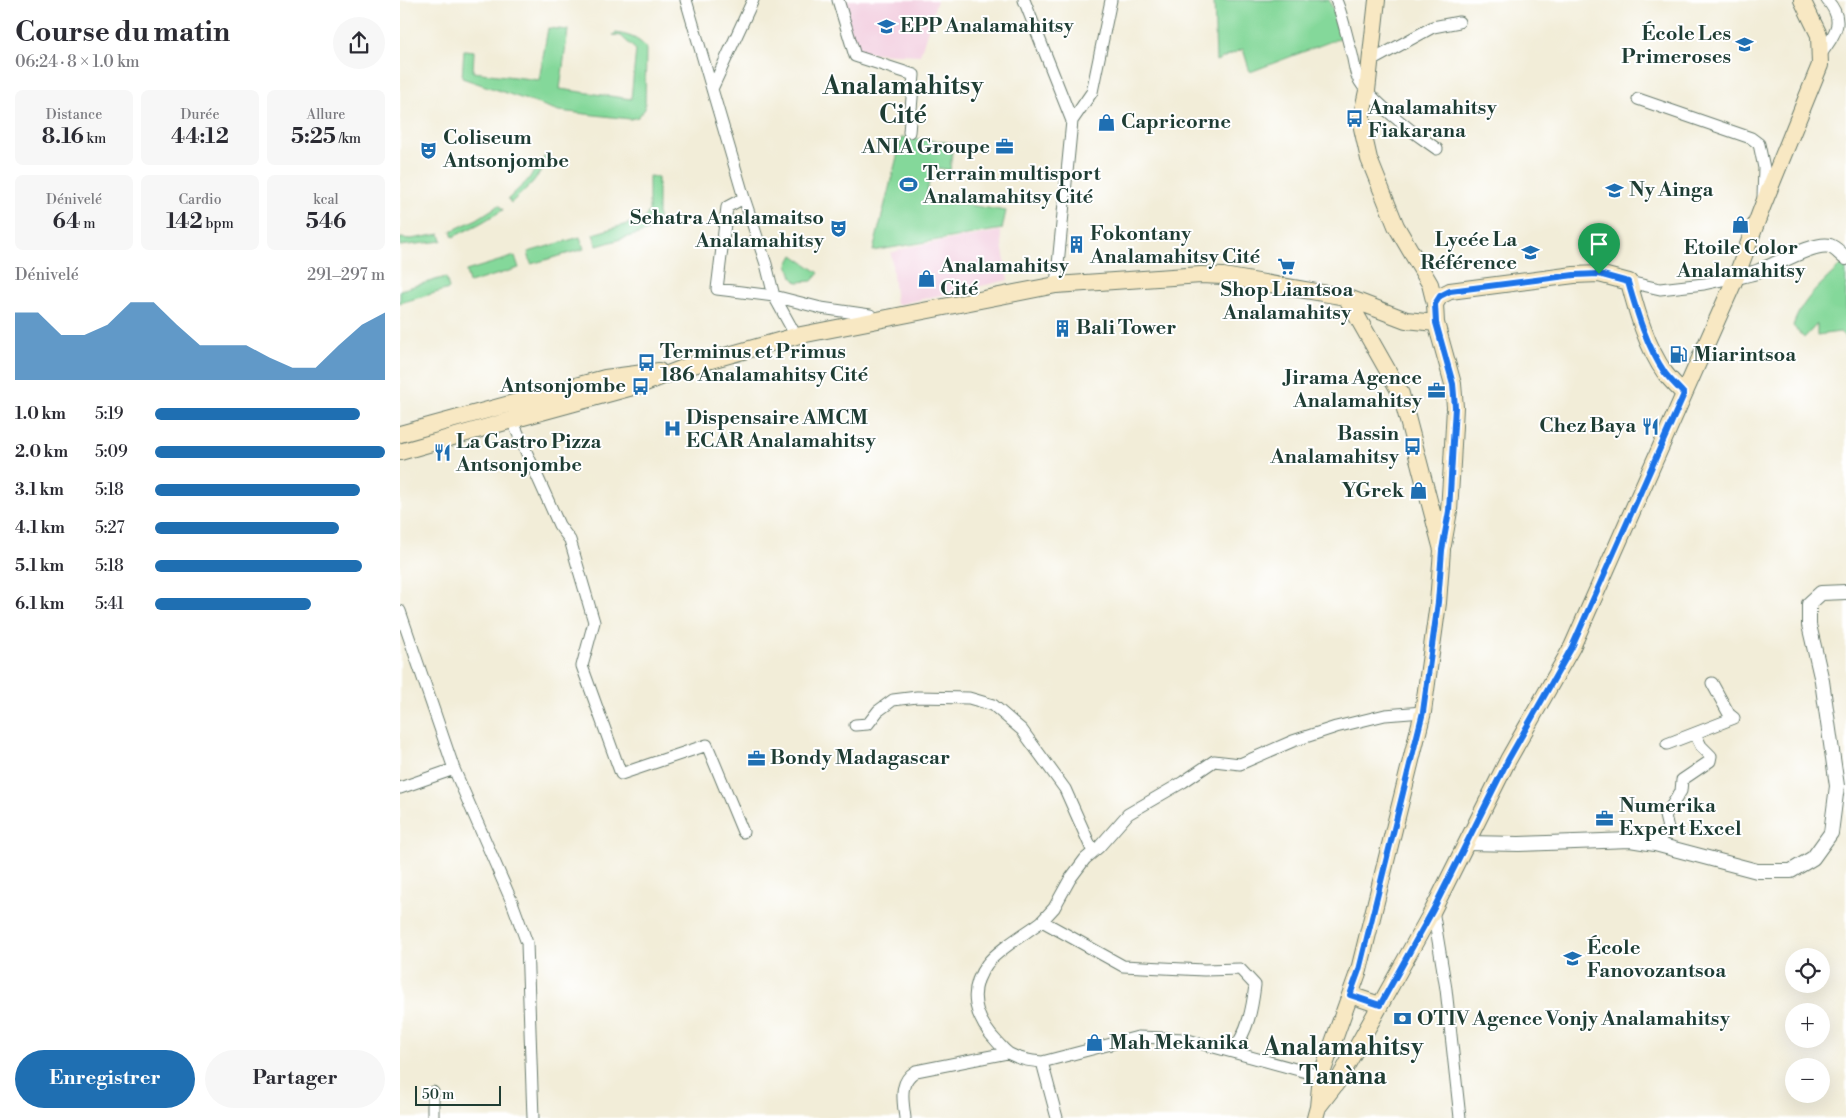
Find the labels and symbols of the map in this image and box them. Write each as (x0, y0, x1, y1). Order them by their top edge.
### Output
place label: EPP Analamahitsy (900, 14, 1075, 39)
school or university icon: EPP Analamahitsy (876, 16, 896, 36)
place label: École Les Primeroses (1621, 21, 1731, 70)
school or university icon: École Les Primeroses (1735, 35, 1755, 55)
district label: Analamahitsy Cité (822, 71, 984, 131)
place label: Analamahitsy Fiakarana (1367, 96, 1498, 144)
bus stop icon: Analamahitsy Fiakarana (1344, 109, 1364, 129)
place label: Capricorne (1121, 110, 1231, 135)
shop icon: Capricorne (1097, 112, 1117, 132)
place label: Coliseum Antsonjombe (442, 126, 569, 174)
place label: ANIA Groupe (860, 135, 990, 160)
office icon: ANIA Groupe (994, 137, 1014, 157)
theatre icon: Coliseum Antsonjombe (419, 140, 439, 160)
place label: Terrain multisport Analamahitsy Cité (922, 162, 1101, 210)
sports icon: Terrain multisport Analamahitsy Cité (899, 175, 919, 195)
place label: Ny Ainga (1629, 178, 1713, 203)
school or university icon: Ny Ainga (1605, 180, 1625, 200)
place label: Sehatra Analamaitso Analamahitsy (630, 206, 825, 254)
shop icon: Etoile Color Analamahitsy (1731, 214, 1751, 234)
theatre icon: Sehatra Analamaitso Analamahitsy (828, 219, 848, 239)
place label: Fokontany Analamahitsy Cité (1089, 222, 1261, 270)
pin (1578, 223, 1620, 274)
place label: Lycée La Référence (1420, 228, 1517, 276)
building icon: Fokontany Analamahitsy Cité (1066, 235, 1086, 255)
place label: Etoile Color Analamahitsy (1676, 236, 1806, 284)
school or university icon: Lycée La Référence (1521, 242, 1541, 262)
place label: Analamahitsy Cité (939, 254, 1070, 302)
supermarket icon: Shop Liantsoa Analamahitsy (1277, 256, 1297, 276)
shop icon: Analamahitsy Cité (916, 268, 936, 288)
place label: Shop Liantsoa Analamahitsy (1221, 278, 1354, 326)
place label: Bali Tower (1076, 316, 1176, 341)
building icon: Bali Tower (1052, 318, 1072, 338)
place label: Terminus et Primus 186 Analamahitsy Cité (660, 340, 868, 388)
place label: Miarintsoa (1693, 343, 1796, 368)
fuel station icon: Miarintsoa (1669, 345, 1689, 365)
bus stop icon: Terminus et Primus 186 Analamahitsy Cité (636, 353, 656, 373)
place label: Jirama Agence Analamahitsy (1282, 366, 1423, 414)
place label: Antsonjombe (499, 374, 626, 399)
bus stop icon: Antsonjombe (630, 376, 650, 396)
office icon: Jirama Agence Analamahitsy (1426, 380, 1446, 400)
place label: Dispensaire AMCM ECAR Analamahitsy (686, 406, 877, 454)
place label: Chez Baya (1539, 414, 1636, 439)
restaurant icon: Chez Baya (1640, 416, 1660, 436)
hospital icon: Dispensaire AMCM ECAR Analamahitsy (662, 419, 682, 439)
place label: Bassin Analamahitsy (1269, 422, 1400, 470)
place label: La Gastro Pizza Antsonjombe (455, 430, 602, 478)
bus stop icon: Bassin Analamahitsy (1403, 436, 1423, 456)
restaurant icon: La Gastro Pizza Antsonjombe (432, 443, 452, 463)
place label: YGrek (1342, 479, 1405, 504)
shop icon: YGrek (1408, 481, 1428, 501)
place label: Bondy Madagascar (770, 746, 950, 771)
office icon: Bondy Madagascar (746, 748, 766, 768)
place label: Numerika Expert Excel (1619, 794, 1742, 842)
office icon: Numerika Expert Excel (1595, 808, 1615, 828)
place label: École Fanovozantsoa (1587, 935, 1726, 984)
school or university icon: École Fanovozantsoa (1563, 949, 1583, 969)
place label: OTIV Agence Vonjy Analamahitsy (1417, 1007, 1731, 1032)
bank icon: OTIV Agence Vonjy Analamahitsy (1393, 1009, 1413, 1029)
place label: Mah Mekanika (1109, 1031, 1249, 1056)
district label: Analamahitsy Tanàna (1262, 1032, 1424, 1092)
shop icon: Mah Mekanika (1085, 1033, 1105, 1053)
scale bar (415, 1083, 501, 1106)

